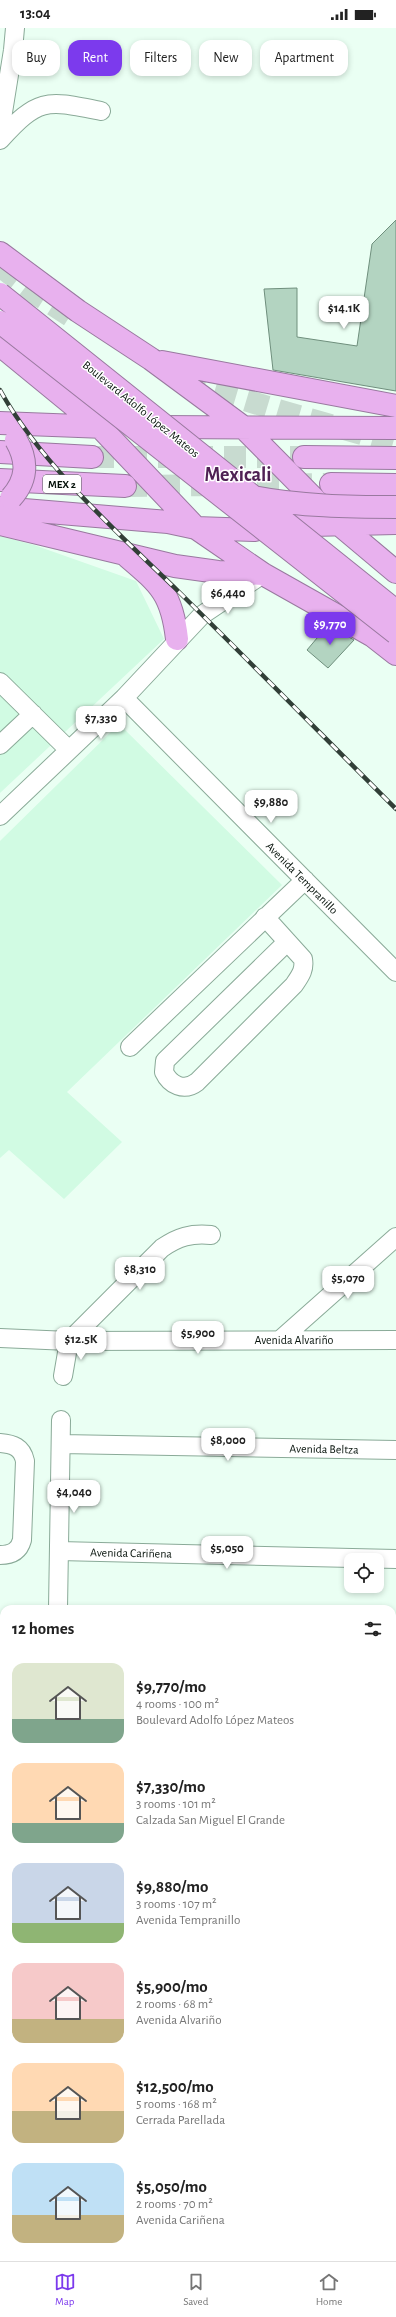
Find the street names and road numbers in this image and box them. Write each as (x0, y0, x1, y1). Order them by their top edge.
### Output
street label: Boulevard Adolfo López Mateos (80, 358, 202, 460)
road number: MEX 2 (43, 475, 81, 493)
street label: Avenida Tempranillo (264, 840, 340, 916)
street label: Avenida Alvariño (254, 1334, 334, 1346)
street label: Avenida Beltza (289, 1442, 359, 1456)
street label: Avenida Cariñena (90, 1546, 172, 1560)

